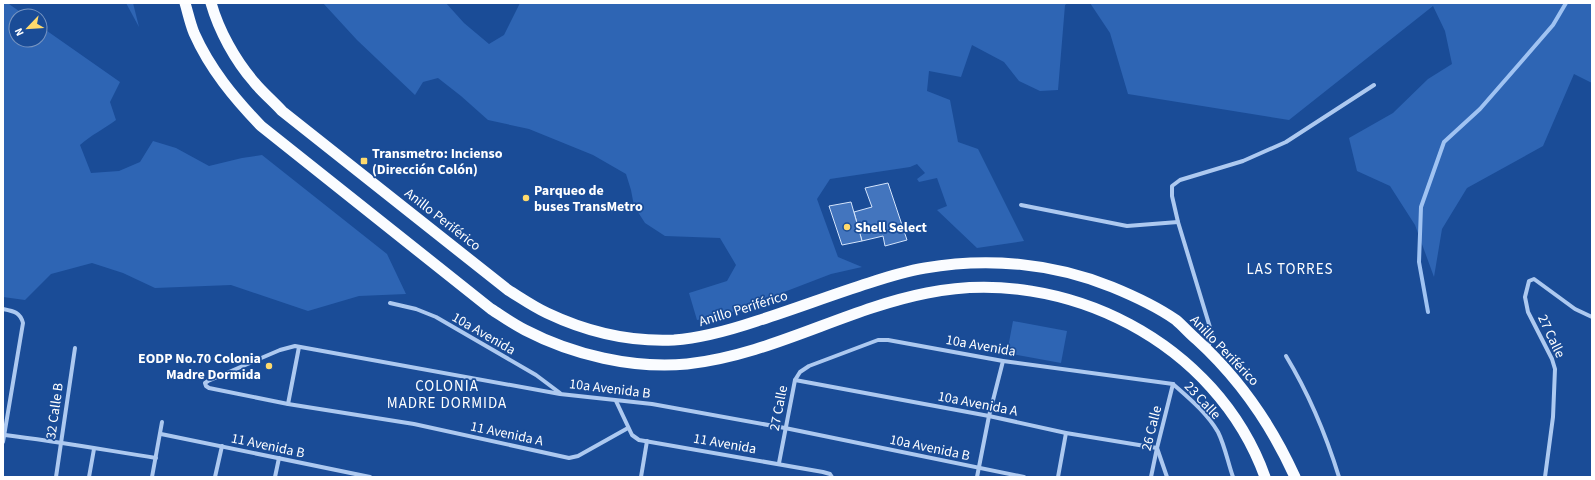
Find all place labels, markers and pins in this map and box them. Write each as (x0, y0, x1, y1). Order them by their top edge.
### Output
place label: Transmetro: Incienso (Dirección Colón) (372, 144, 503, 180)
marker: Transmetro: Incienso (Dirección Colón) (359, 156, 369, 166)
place label: Parqueo de buses TransMetro (534, 181, 643, 217)
marker: Parqueo de buses TransMetro (521, 193, 531, 203)
place label: Shell Select (855, 218, 928, 238)
marker: Shell Select (842, 222, 852, 232)
place label: EODP No.70 Colonia Madre Dormida (138, 349, 261, 385)
marker: EODP No.70 Colonia Madre Dormida (264, 361, 274, 371)

